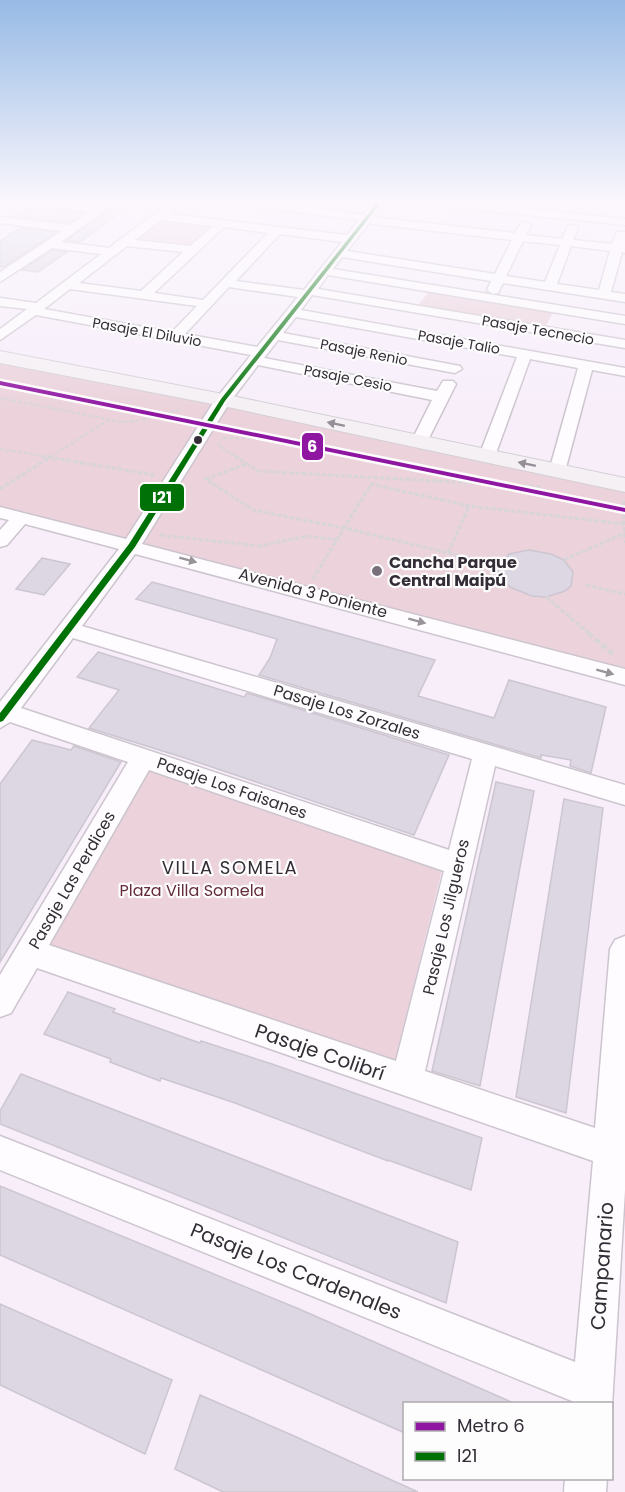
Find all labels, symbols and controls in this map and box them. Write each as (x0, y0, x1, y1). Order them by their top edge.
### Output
street label: Pasaje Tecnecio (480, 310, 596, 350)
street label: Pasaje El Diluvio (91, 313, 203, 351)
street label: Pasaje Talio (416, 325, 502, 359)
street label: Pasaje Renio (319, 334, 410, 370)
street label: Pasaje Cesio (302, 360, 394, 396)
one-way arrow (326, 419, 345, 428)
line badge: 6 (301, 432, 324, 461)
unlabelled marker (192, 434, 204, 446)
text: 6 (307, 435, 317, 458)
one-way arrow (517, 459, 536, 468)
line badge: I21 (139, 483, 185, 512)
text: I21 (152, 486, 172, 509)
place label: Cancha Parque Central Maipú (389, 551, 517, 592)
one-way arrow (179, 556, 197, 565)
street label: Avenida 3 Poniente (236, 562, 390, 624)
marker: Cancha Parque Central Maipú (370, 564, 384, 578)
one-way arrow (408, 617, 426, 626)
one-way arrow (596, 667, 615, 677)
street label: Pasaje Los Zorzales (271, 679, 423, 745)
street label: Pasaje Los Faisanes (154, 751, 310, 825)
street label: Pasaje Las Perdices (23, 807, 121, 953)
street label: Pasaje Los Jilgueros (417, 837, 475, 997)
district label: VILLA SOMELA (162, 855, 298, 880)
park label: Plaza Villa Somela (120, 879, 264, 902)
street label: Pasaje Colibrí (251, 1017, 389, 1087)
street label: Campanario (584, 1201, 620, 1331)
street label: Pasaje Los Cardenales (186, 1216, 406, 1326)
legend (403, 1402, 613, 1480)
text: Metro 6 (457, 1413, 525, 1438)
text: I21 (457, 1443, 478, 1468)

